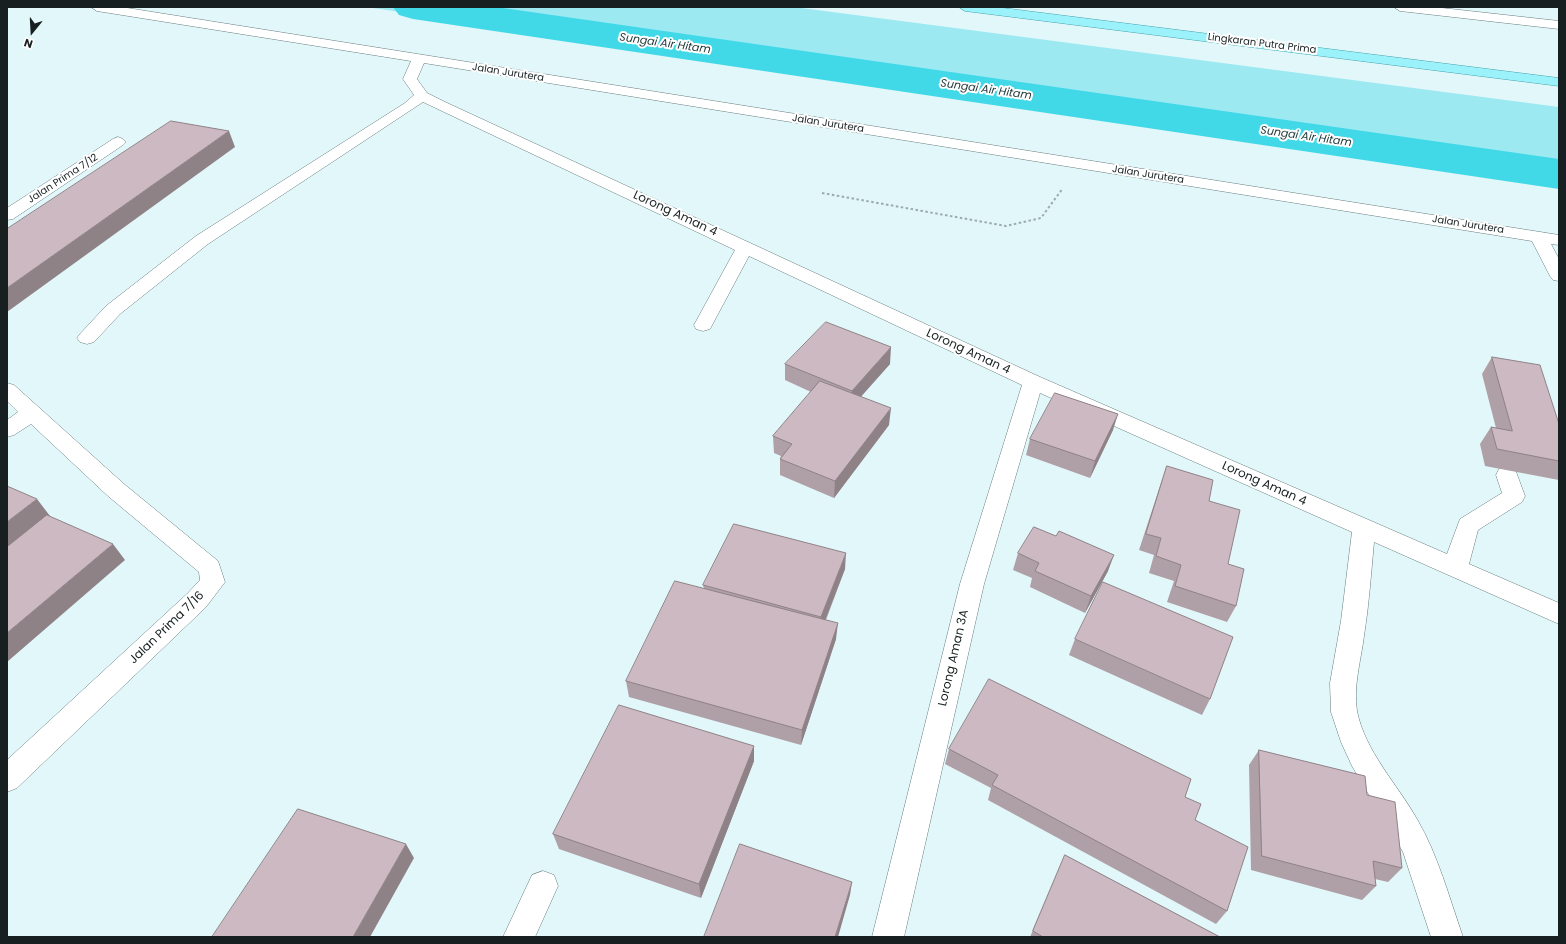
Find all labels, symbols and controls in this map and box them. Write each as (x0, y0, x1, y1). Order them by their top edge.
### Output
north arrow (12, 12, 52, 52)
water label: Sungai Air Hitam (619, 31, 711, 57)
street label: Lingkaran Putra Prima (1207, 31, 1317, 57)
text: N (22, 35, 35, 52)
street label: Jalan Jurutera (471, 61, 545, 85)
water label: Sungai Air Hitam (940, 77, 1032, 103)
street label: Jalan Jurutera (791, 112, 865, 136)
water label: Sungai Air Hitam (1260, 124, 1352, 150)
street label: Jalan Prima 7/12 (26, 152, 100, 206)
street label: Jalan Jurutera (1111, 163, 1185, 187)
street label: Lorong Aman 4 (631, 188, 719, 240)
street label: Jalan Jurutera (1431, 213, 1505, 237)
street label: Lorong Aman 4 (924, 326, 1012, 378)
street label: Lorong Aman 4 (1220, 459, 1308, 509)
street label: Jalan Prima 7/16 (127, 589, 207, 667)
street label: Lorong Aman 3A (936, 608, 972, 708)

